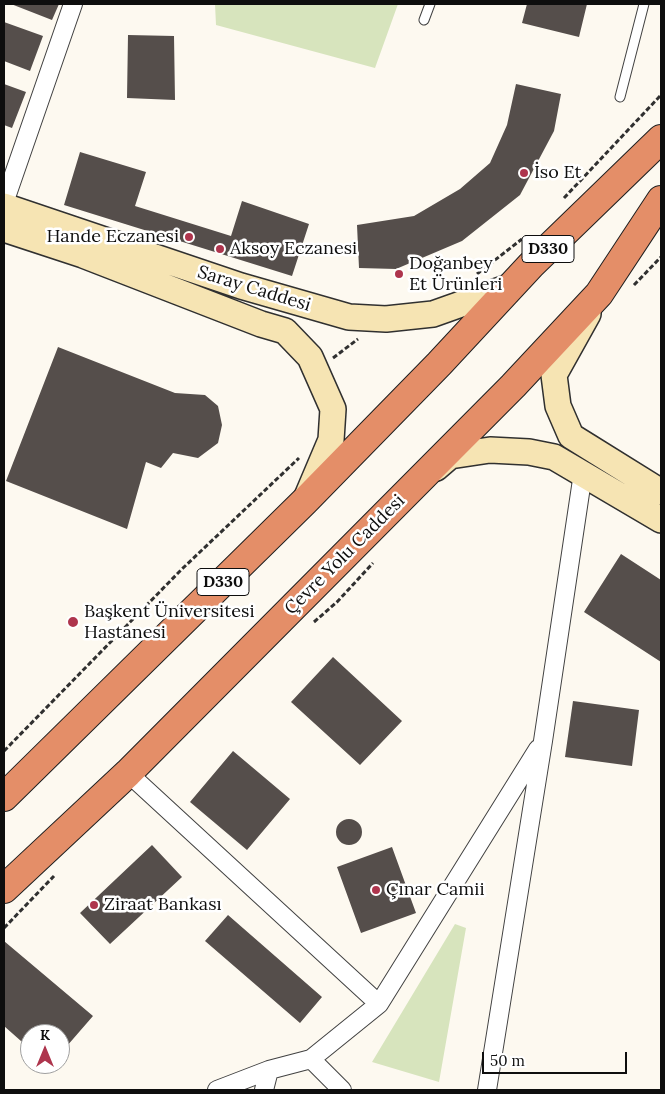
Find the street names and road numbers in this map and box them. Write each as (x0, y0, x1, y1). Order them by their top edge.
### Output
road number: D330 (522, 235, 574, 262)
street label: Saray Caddesi (195, 262, 313, 316)
street label: Çevre Yolu Caddesi (280, 490, 410, 620)
road number: D330 (197, 568, 249, 596)

